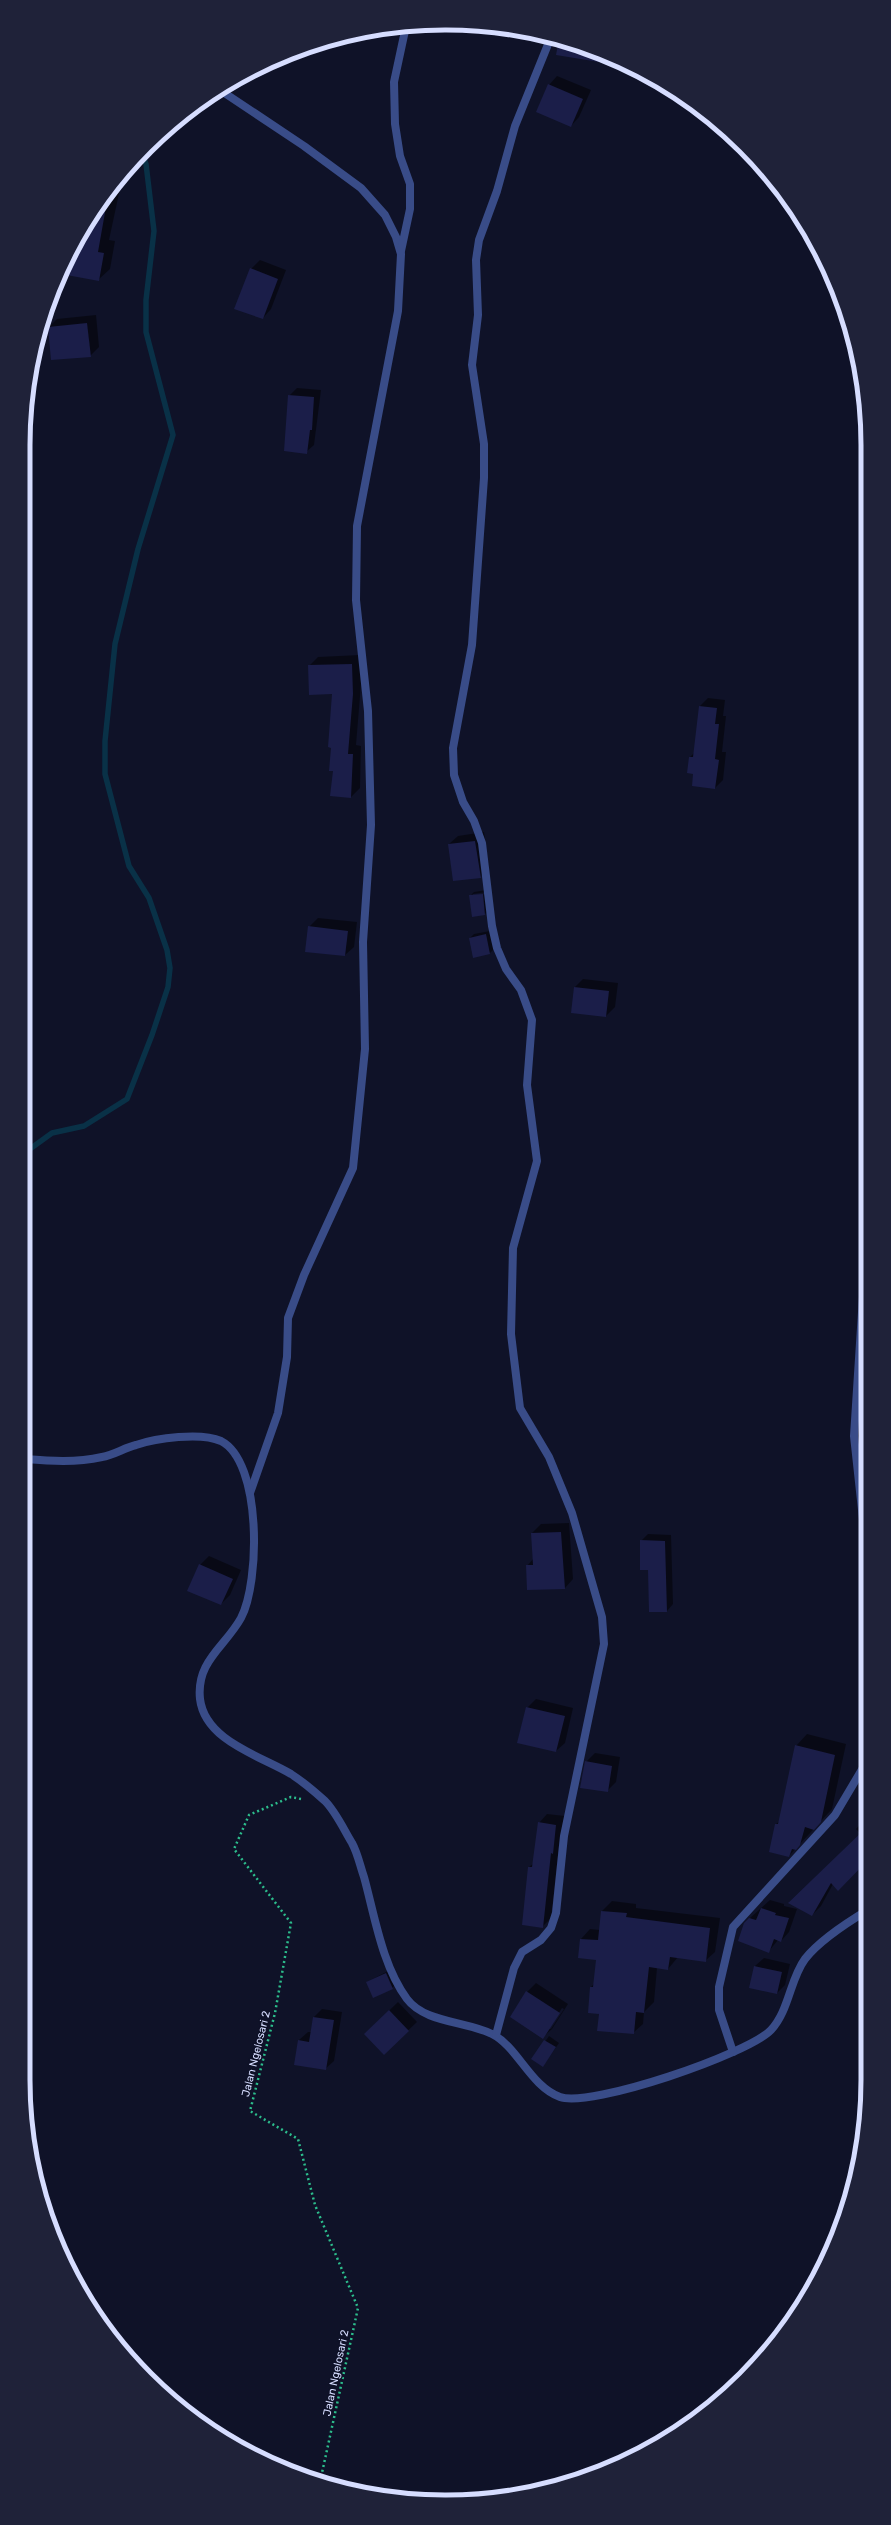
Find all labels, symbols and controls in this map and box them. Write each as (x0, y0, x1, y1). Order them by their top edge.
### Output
street label: Jalan Ngelosari 2 (239, 2010, 273, 2098)
street label: Jalan Ngelosari 2 (320, 2329, 352, 2417)

